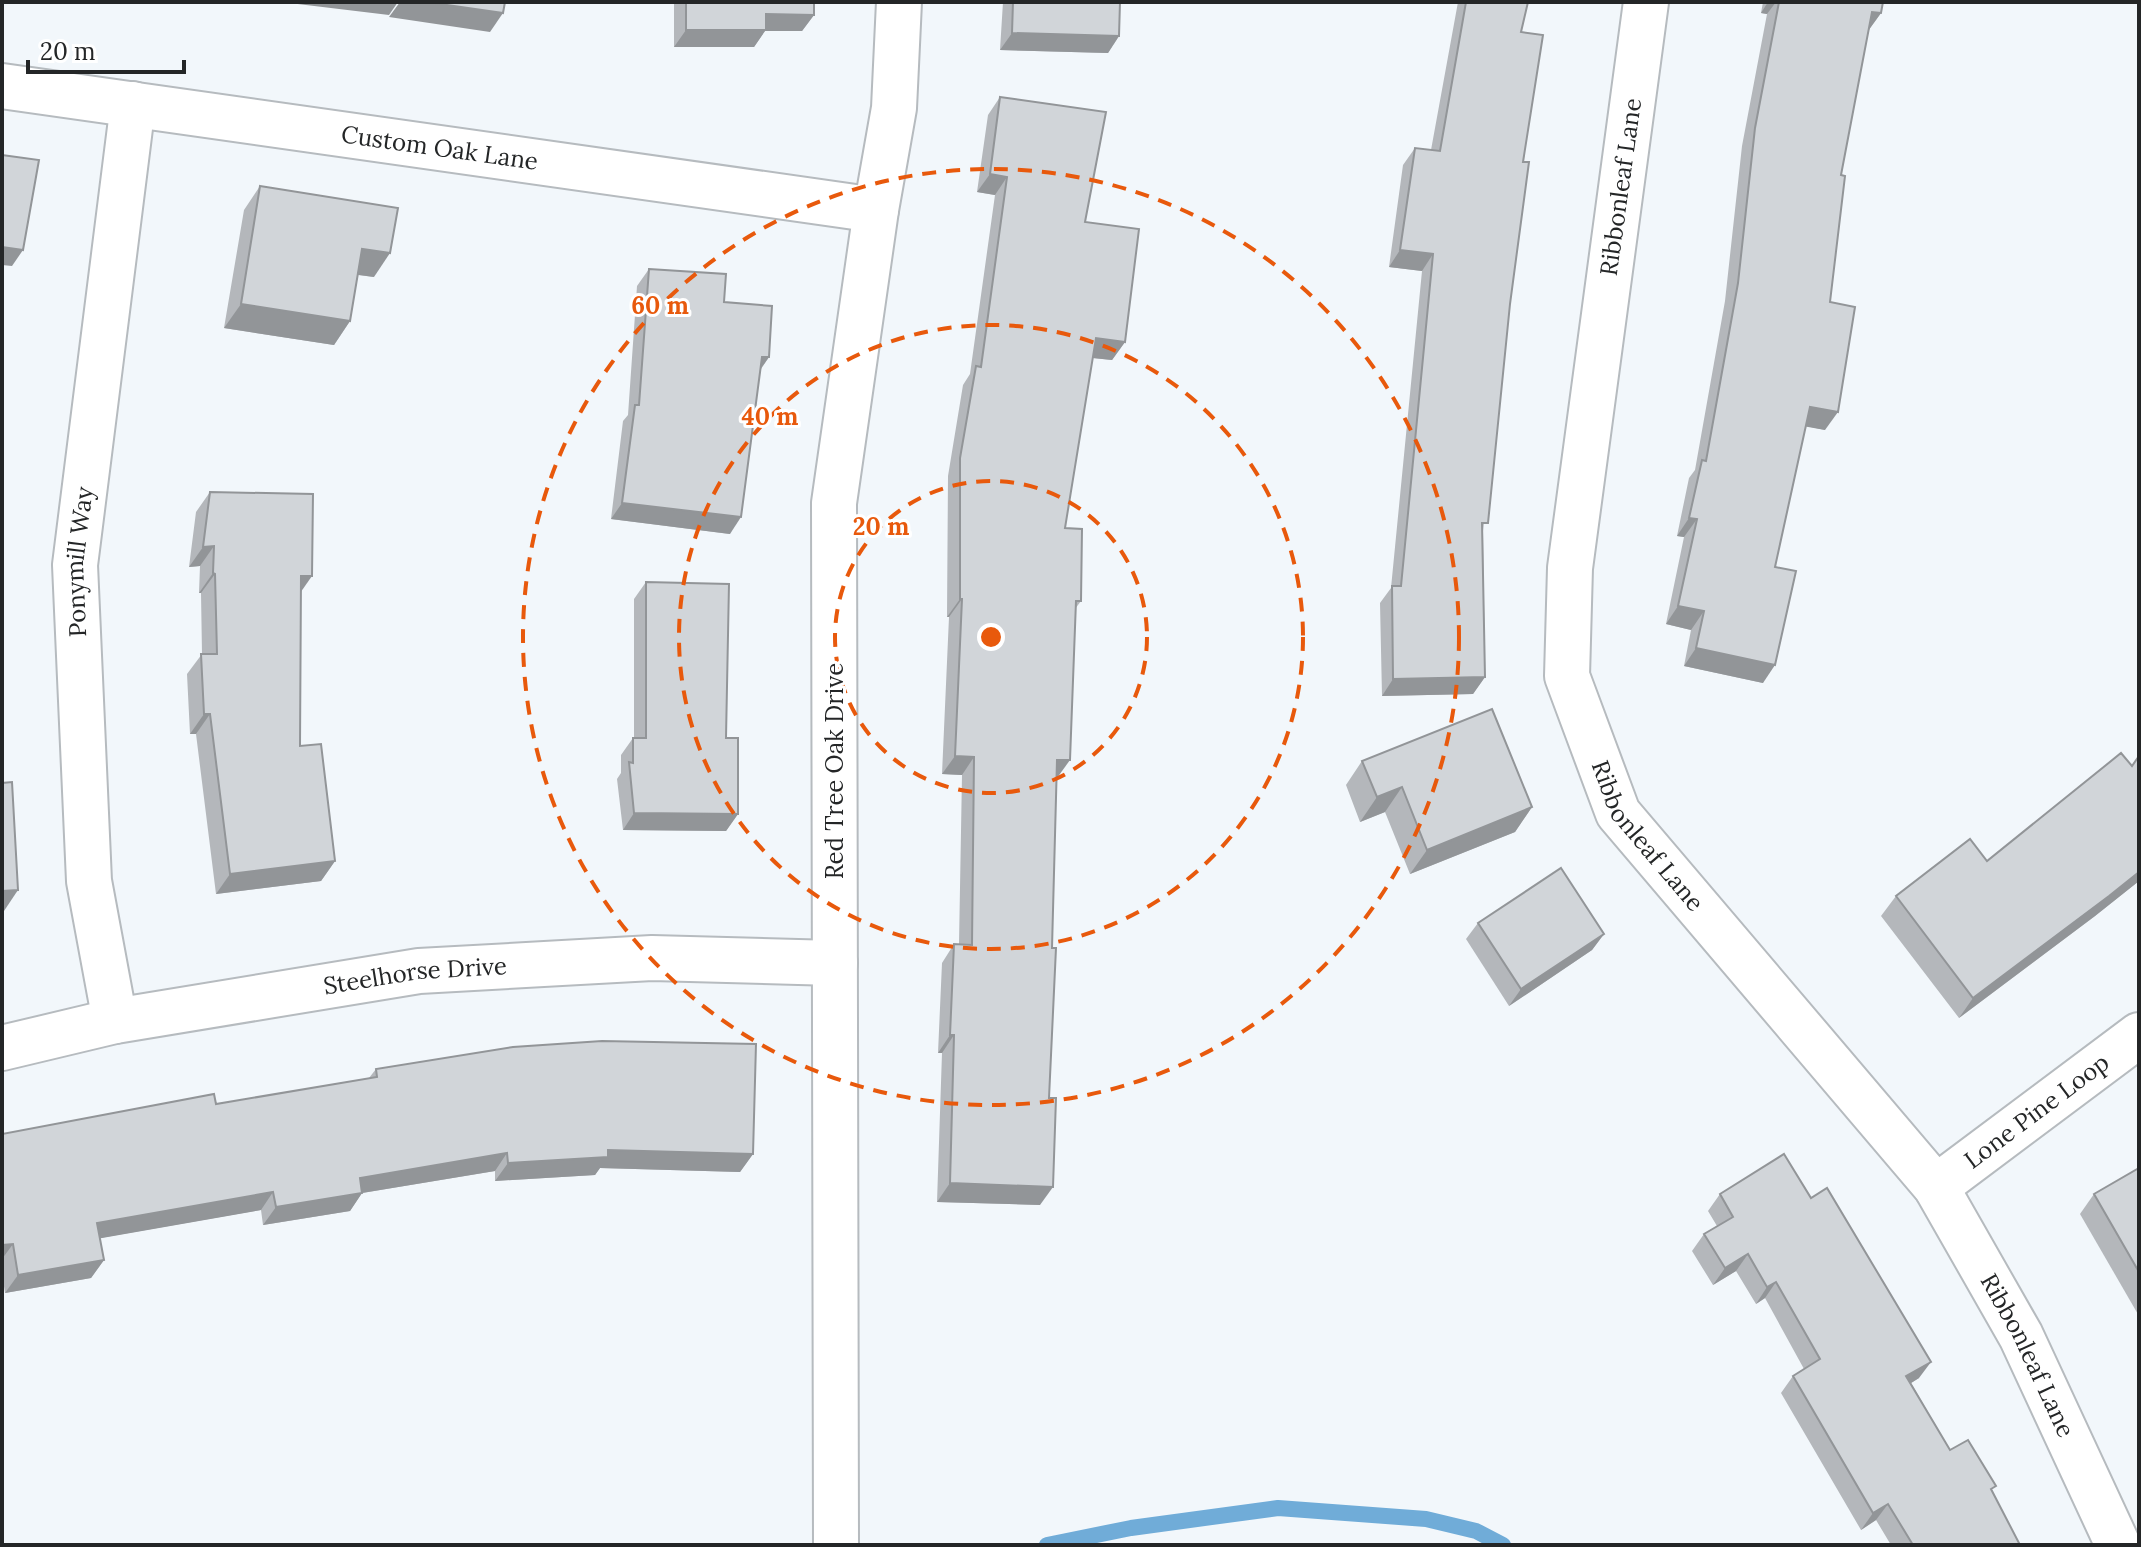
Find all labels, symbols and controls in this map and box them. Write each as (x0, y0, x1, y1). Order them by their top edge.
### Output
scale bar (28, 24, 184, 74)
text: 20 m (40, 36, 96, 67)
street label: Ribbonleaf Lane (1593, 96, 1648, 278)
street label: Custom Oak Lane (339, 118, 540, 177)
text: 60 m (631, 290, 689, 321)
text: 40 m (742, 401, 798, 432)
street label: Ponymill Way (59, 485, 100, 638)
text: 20 m (853, 511, 909, 542)
centre of rings (977, 623, 1005, 651)
street label: Red Tree Oak Drive (819, 663, 850, 879)
street label: Ribbonleaf Lane (1585, 756, 1711, 917)
street label: Steelhorse Drive (321, 950, 508, 1001)
street label: Lone Pine Loop (1958, 1047, 2115, 1175)
street label: Ribbonleaf Lane (1974, 1268, 2082, 1442)

